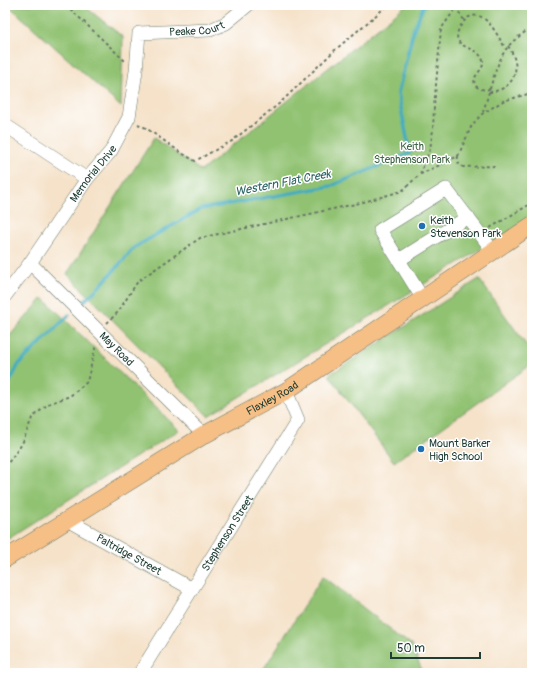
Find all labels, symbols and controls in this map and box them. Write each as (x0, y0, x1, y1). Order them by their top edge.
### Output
street label: Peake Court (169, 18, 227, 38)
park label: Keith Stephenson Park (374, 140, 451, 166)
street label: Memorial Drive (67, 143, 120, 204)
water label: Western Flat Creek (234, 166, 333, 200)
place label: Keith Stevenson Park (430, 214, 501, 240)
marker: Keith Stevenson Park (417, 221, 427, 231)
street label: May Road (97, 329, 137, 368)
street label: Flaxley Road (244, 378, 301, 418)
place label: Mount Barker High School (429, 437, 491, 463)
marker: Mount Barker High School (416, 444, 426, 454)
street label: Stephenson Street (199, 492, 256, 573)
street label: Paltridge Street (94, 531, 164, 578)
scale bar (391, 634, 480, 660)
text: 50 m (397, 641, 425, 656)

